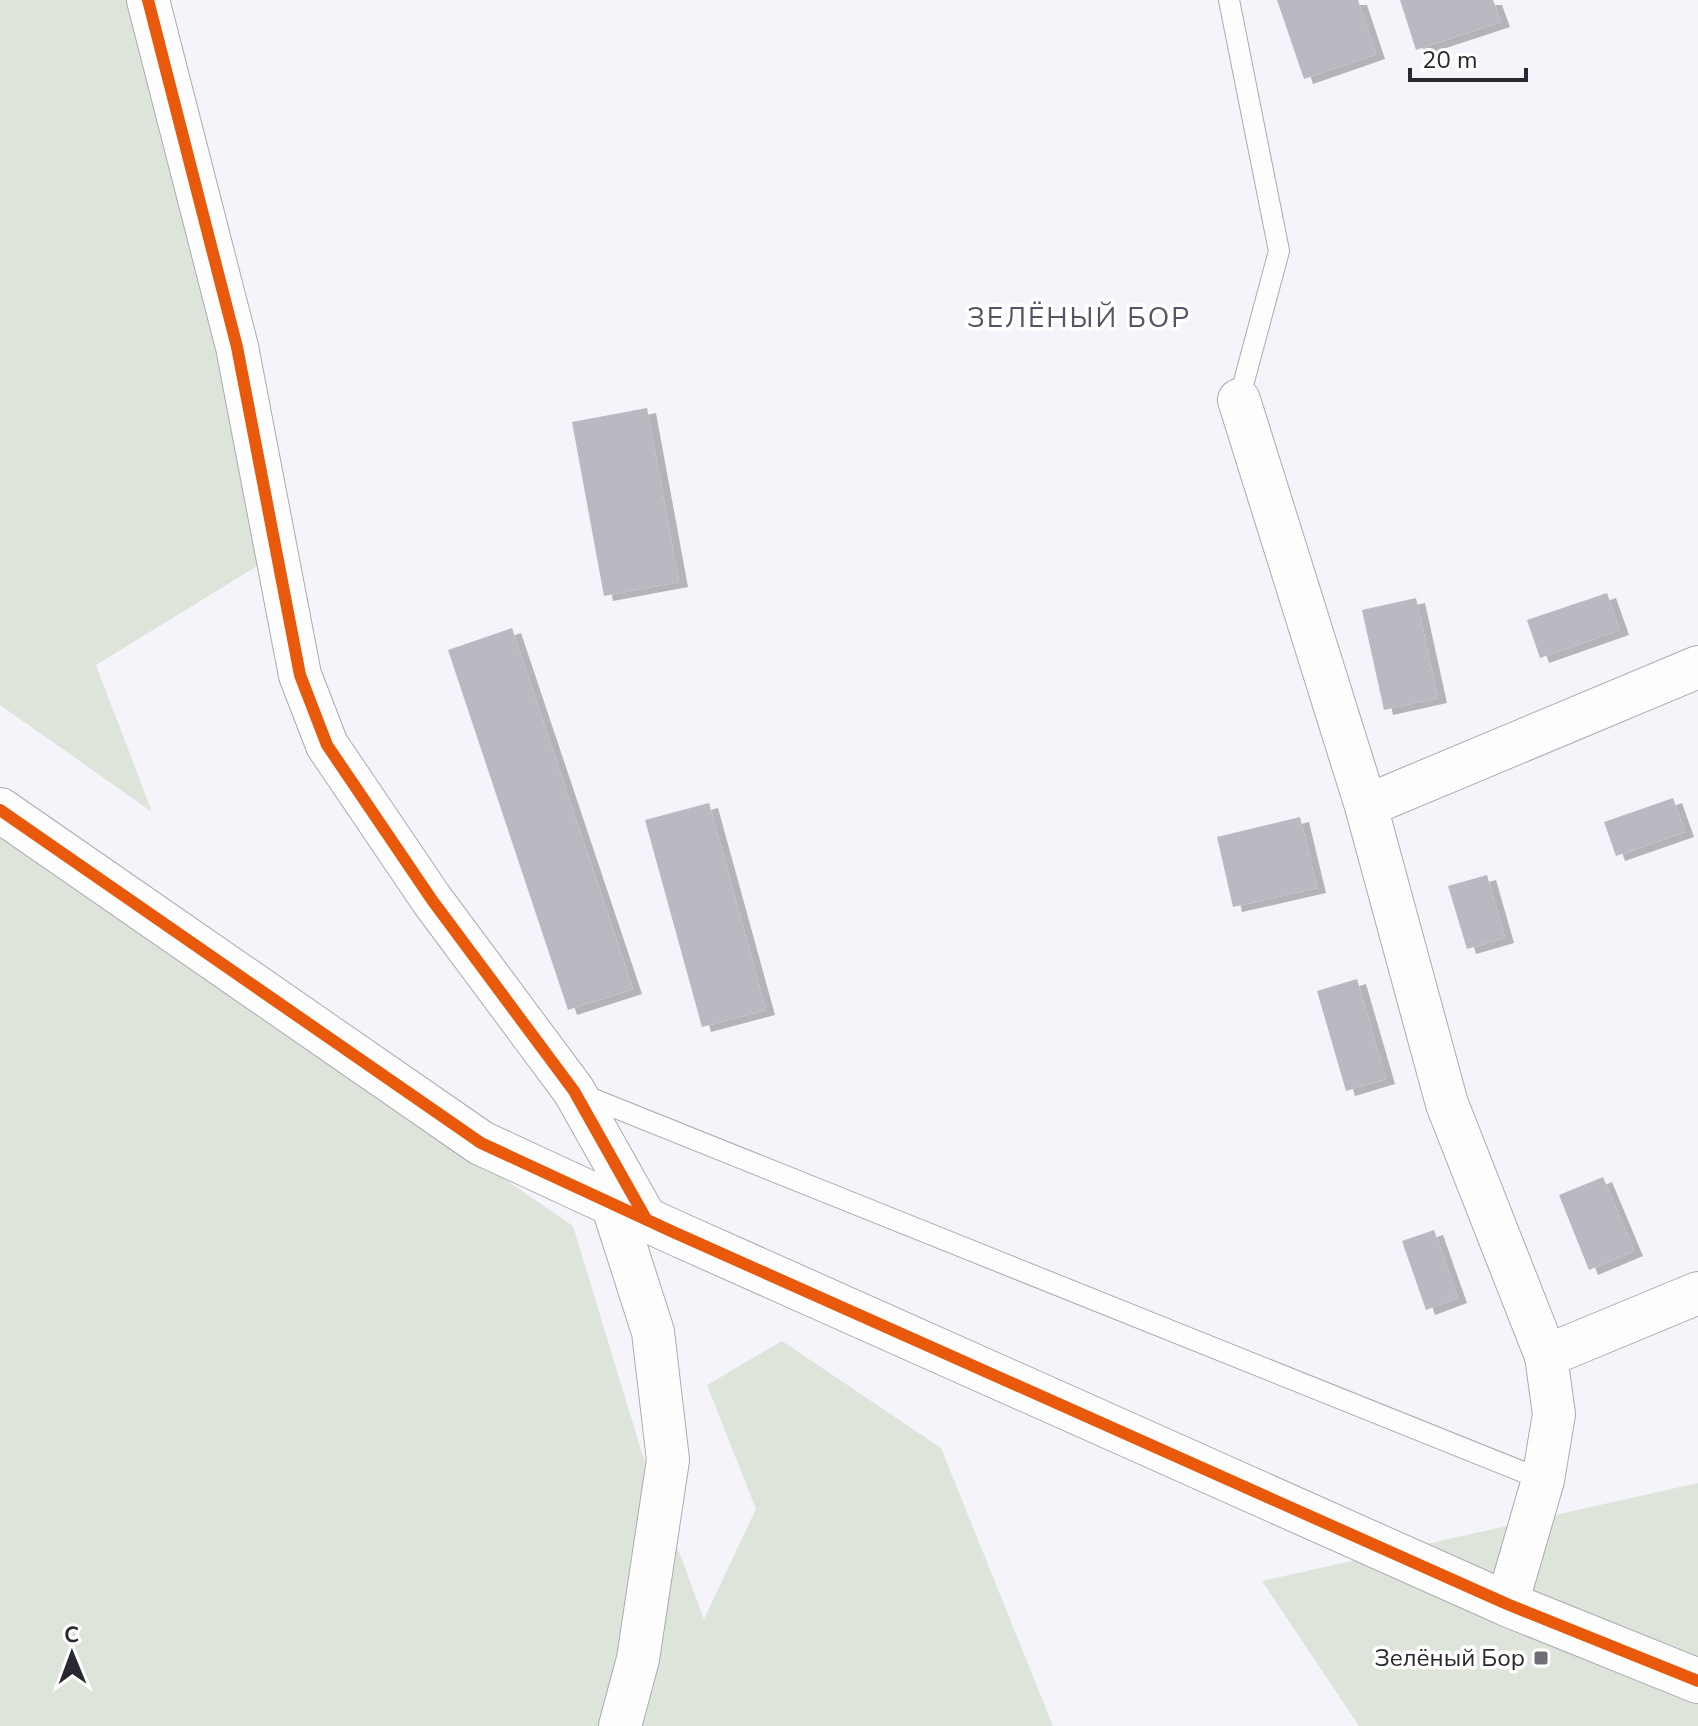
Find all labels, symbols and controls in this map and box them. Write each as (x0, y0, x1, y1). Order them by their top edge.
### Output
scale bar (1410, 32, 1526, 82)
text: 20 m (1422, 44, 1478, 76)
district label: ЗЕЛЁНЫЙ БОР (967, 299, 1191, 337)
north arrow (32, 1614, 112, 1694)
text: С (64, 1620, 79, 1650)
place label: Зелёный Бор (1374, 1642, 1525, 1674)
marker: Зелёный Бор (1532, 1649, 1550, 1667)

